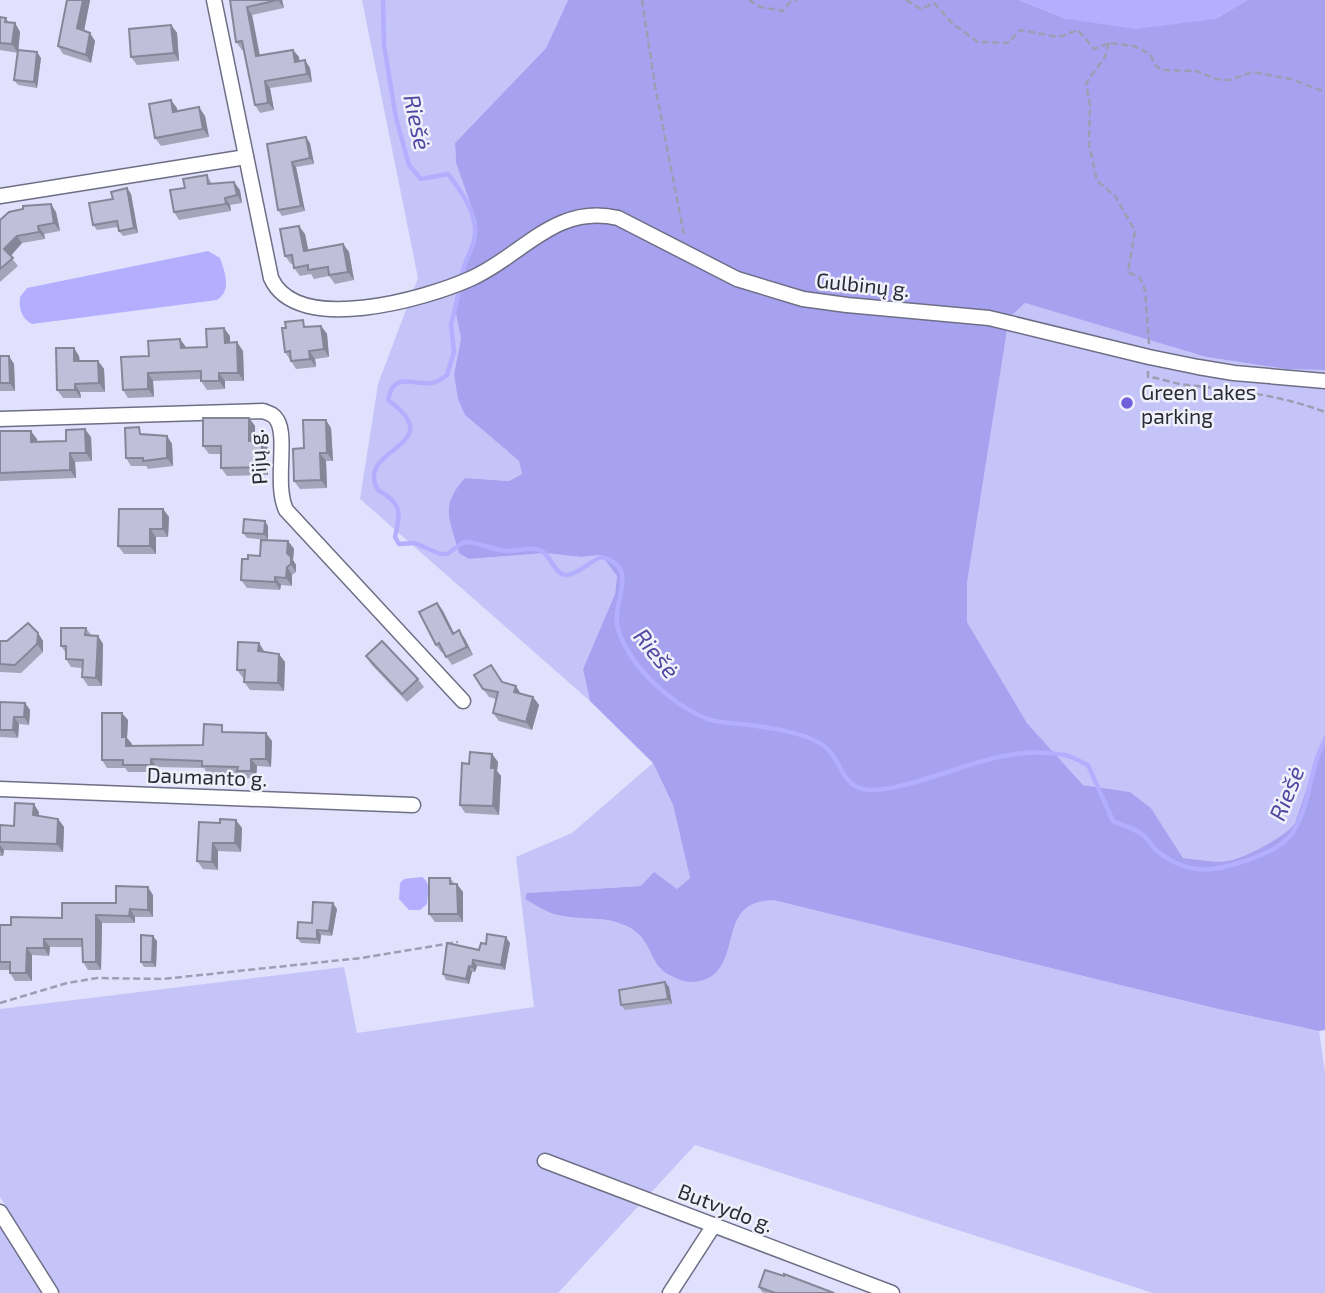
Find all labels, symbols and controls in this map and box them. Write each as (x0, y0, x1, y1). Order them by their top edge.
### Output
water label: Riešė (398, 92, 438, 152)
street label: Gulbinų g. (815, 267, 911, 301)
place label: Green Lakes parking (1141, 379, 1256, 428)
marker: Green Lakes parking (1119, 395, 1135, 411)
street label: Pijų g. (243, 428, 272, 486)
water label: Riešė (628, 622, 686, 684)
street label: Daumanto g. (146, 761, 268, 791)
water label: Riešė (1262, 762, 1310, 824)
street label: Butvydo g. (675, 1177, 777, 1237)

